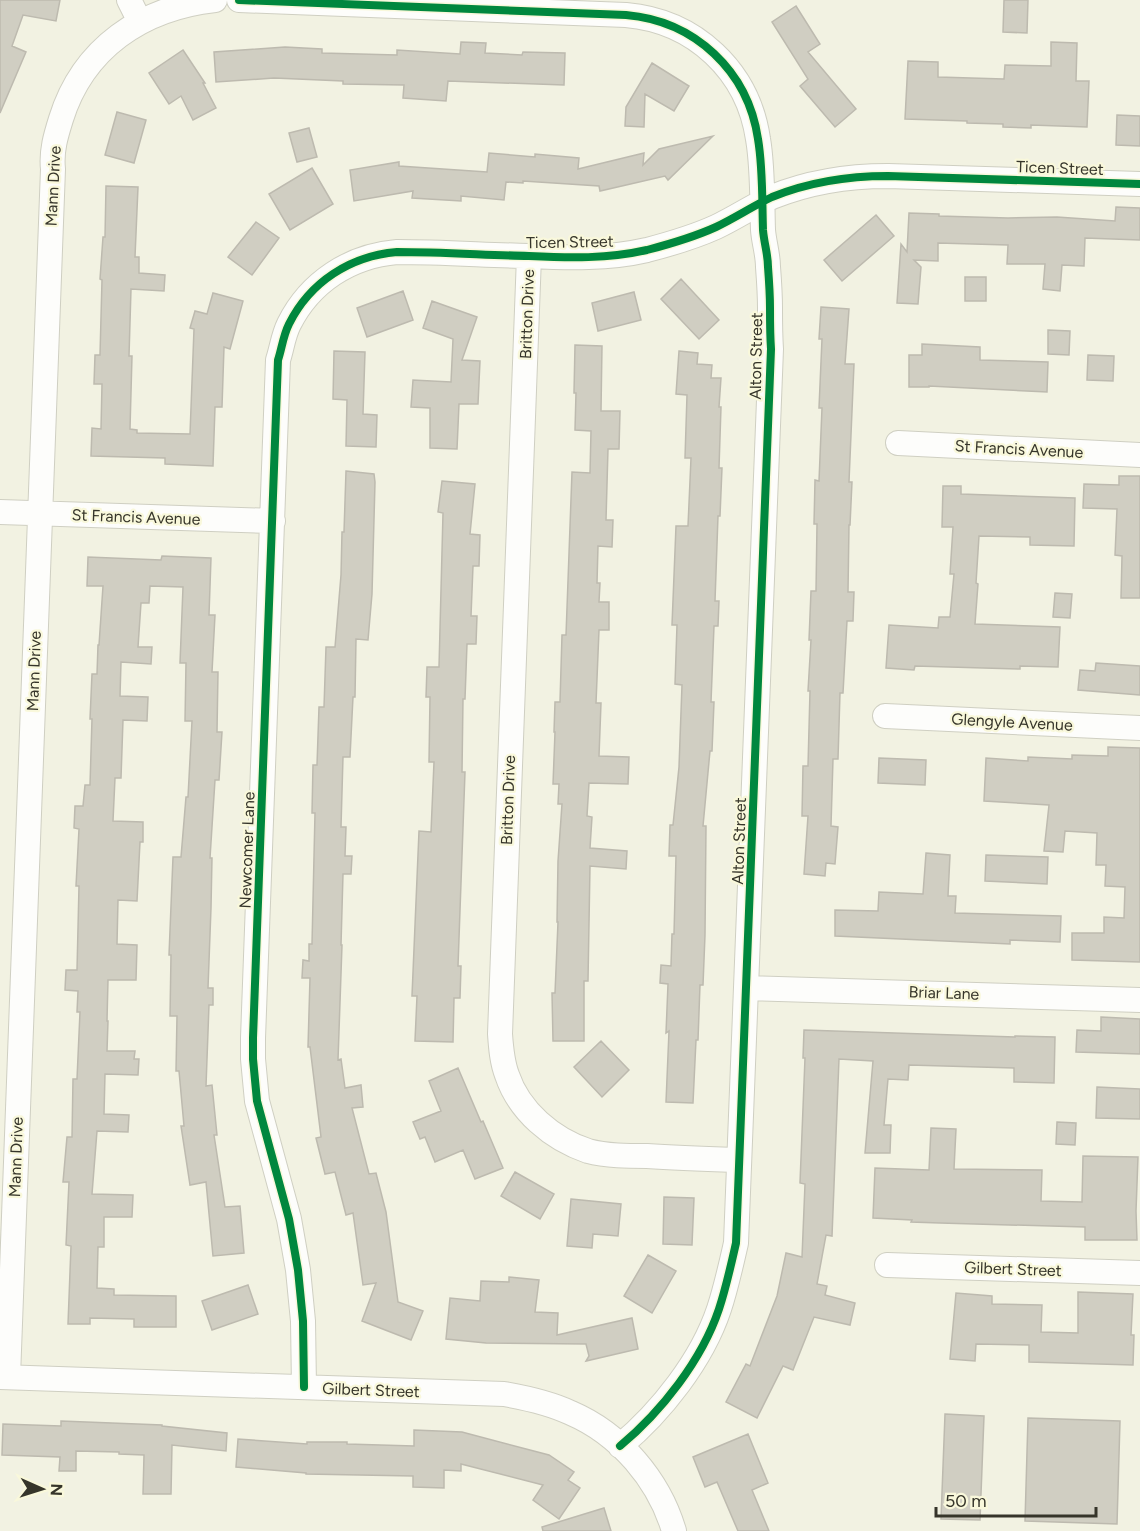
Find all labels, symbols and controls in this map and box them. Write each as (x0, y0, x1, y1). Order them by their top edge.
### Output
street label: Mann Drive (41, 145, 65, 227)
street label: Ticen Street (1016, 157, 1104, 179)
street label: Ticen Street (526, 232, 614, 252)
street label: Britton Drive (516, 268, 538, 359)
street label: Alton Street (746, 312, 766, 400)
street label: St Francis Avenue (954, 436, 1084, 462)
street label: St Francis Avenue (71, 505, 201, 529)
street label: Mann Drive (23, 630, 45, 712)
street label: Glengyle Avenue (951, 709, 1073, 735)
street label: Britton Drive (497, 754, 519, 845)
street label: Newcomer Lane (235, 791, 259, 909)
street label: Alton Street (728, 797, 750, 885)
street label: Briar Lane (908, 982, 980, 1004)
street label: Mann Drive (5, 1116, 27, 1198)
street label: Gilbert Street (964, 1258, 1062, 1280)
street label: Gilbert Street (322, 1379, 420, 1401)
north arrow (12, 1459, 72, 1519)
scale bar (936, 1480, 1096, 1518)
text: N (47, 1483, 66, 1496)
text: 50 m (945, 1490, 987, 1512)

